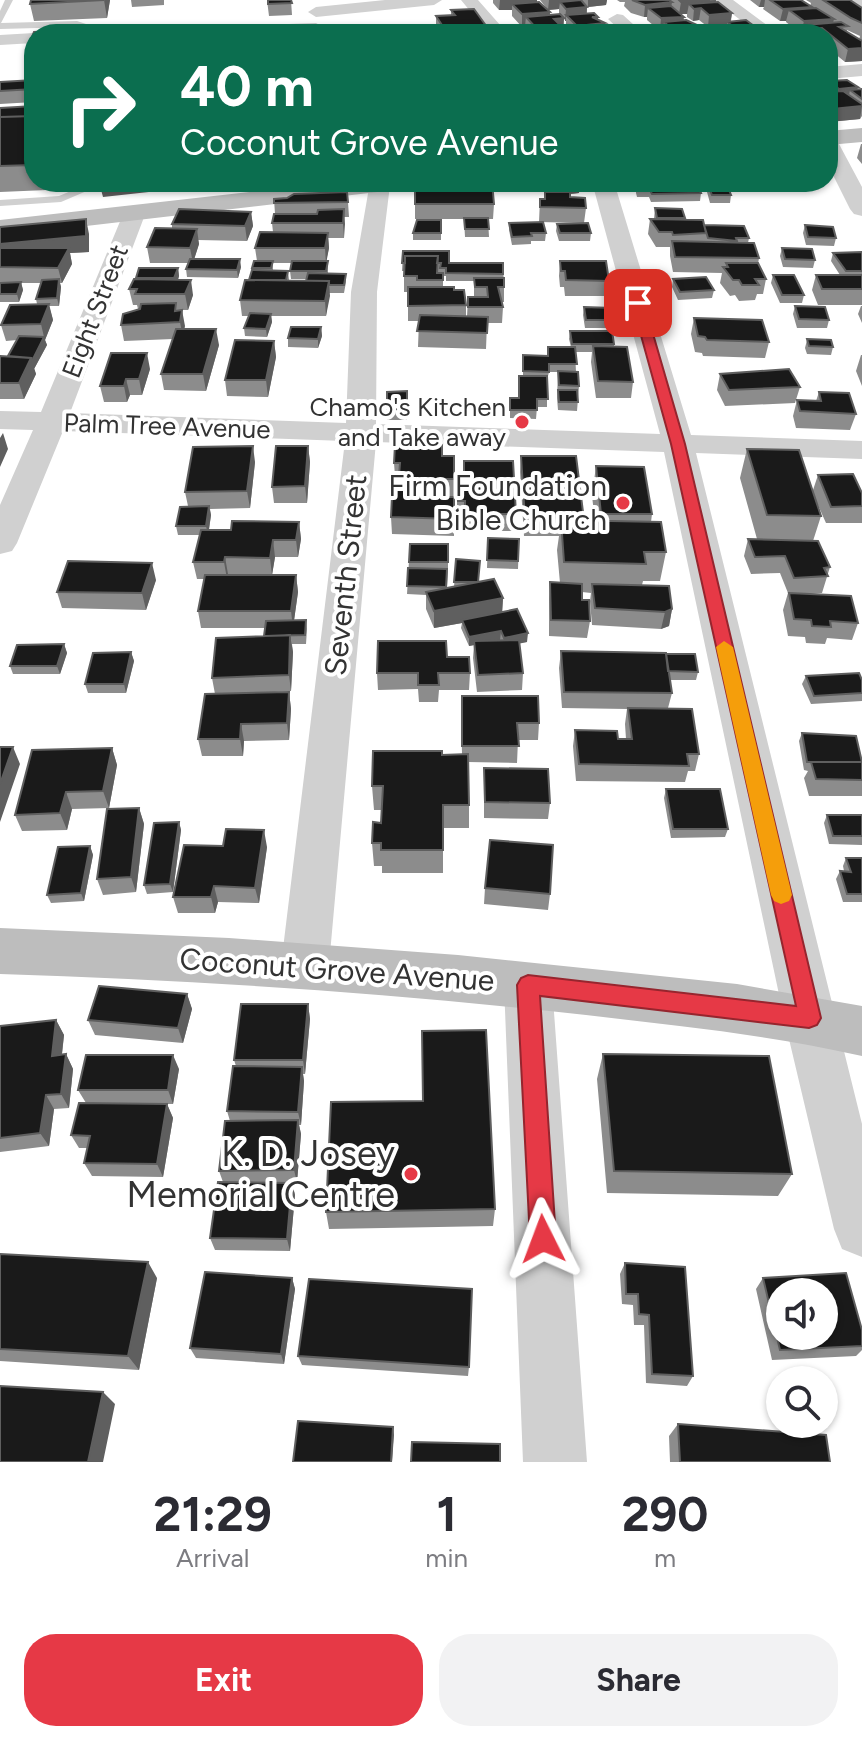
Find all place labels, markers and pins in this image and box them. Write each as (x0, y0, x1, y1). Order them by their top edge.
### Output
pin (604, 269, 672, 337)
place label: Chamo's Kitchen and Take away (310, 391, 506, 453)
marker: Chamo's Kitchen and Take away (513, 413, 531, 431)
place label: Firm Foundation Bible Church (388, 467, 607, 538)
marker: Firm Foundation Bible Church (614, 494, 632, 512)
place label: K. D. Josey Memorial Centre (127, 1132, 395, 1216)
marker: K. D. Josey Memorial Centre (402, 1165, 420, 1183)

